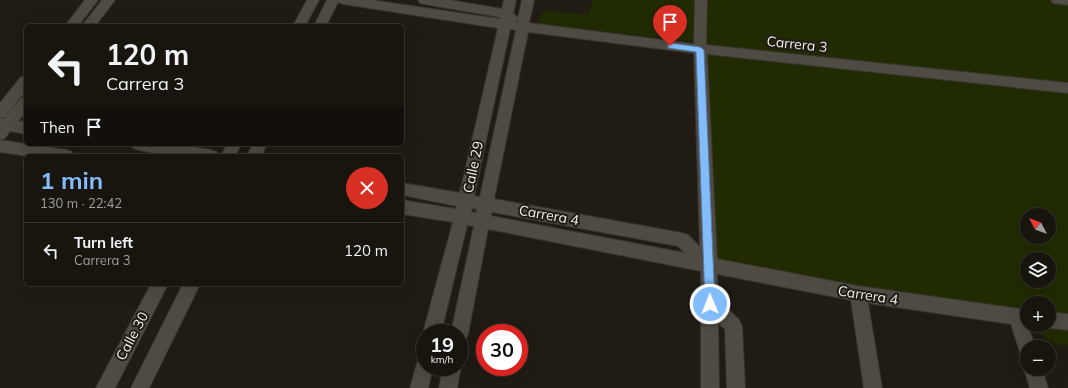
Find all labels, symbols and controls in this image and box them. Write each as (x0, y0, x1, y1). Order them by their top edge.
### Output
pin (653, 5, 687, 46)
icon: arrive (659, 11, 681, 33)
street label: Carrera 3 (766, 32, 828, 56)
text: 120 m (106, 37, 189, 72)
icon: left (40, 40, 92, 92)
text: Carrera 3 (106, 72, 184, 95)
icon: arrive (83, 116, 105, 138)
text: Then (40, 118, 75, 137)
street label: Calle 29 (459, 139, 487, 195)
text: 1 min (40, 165, 103, 195)
button: close (346, 167, 388, 209)
text: 130 m · 22:42 (40, 195, 122, 211)
street label: Carrera 4 (517, 201, 581, 229)
north arrow (1020, 208, 1056, 244)
map controls (1020, 208, 1056, 376)
text: Turn left (74, 233, 133, 252)
icon: left (40, 240, 62, 262)
text: 120 m (344, 241, 388, 260)
text: Carrera 3 (74, 252, 131, 268)
button: layers (1020, 252, 1056, 288)
street label: Carrera 4 (837, 281, 900, 309)
position arrow (689, 283, 731, 325)
button: + (1020, 296, 1056, 332)
street label: Calle 30 (112, 309, 152, 363)
speed limit sign: 30 (476, 324, 528, 376)
text: 19 (430, 332, 454, 357)
button: − (1020, 340, 1056, 376)
text: km/h (431, 353, 453, 366)

